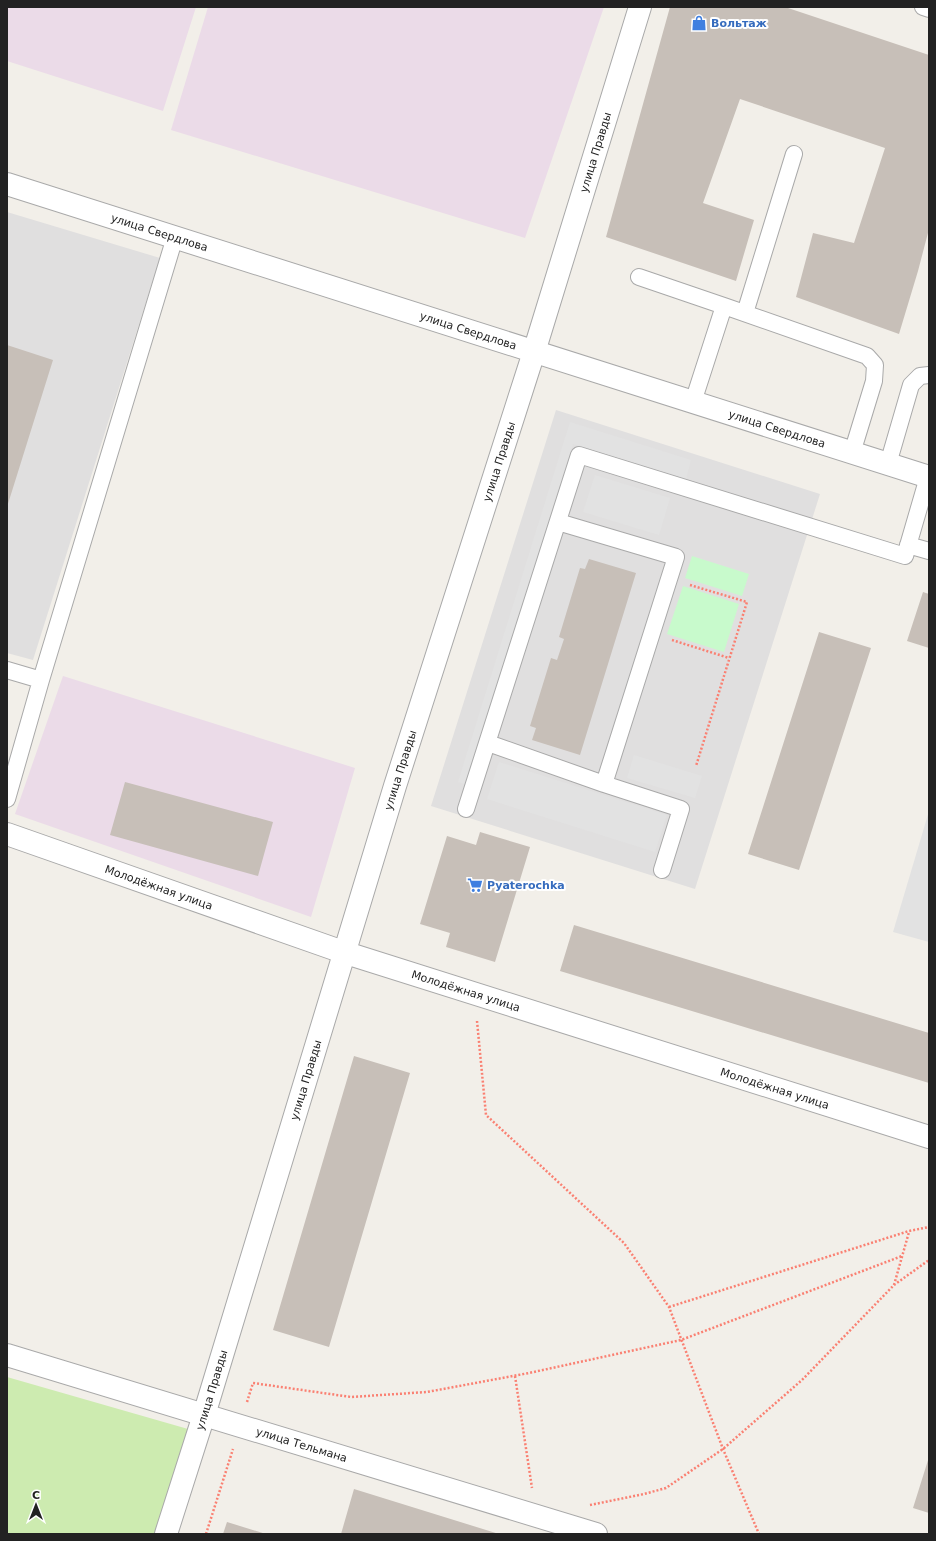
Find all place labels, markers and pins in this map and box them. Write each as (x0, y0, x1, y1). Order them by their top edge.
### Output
shop icon: Вольтаж (690, 14, 708, 32)
place label: Вольтаж (711, 17, 767, 30)
supermarket icon: Pyaterochka (466, 876, 484, 894)
place label: Pyaterochka (487, 879, 565, 892)

